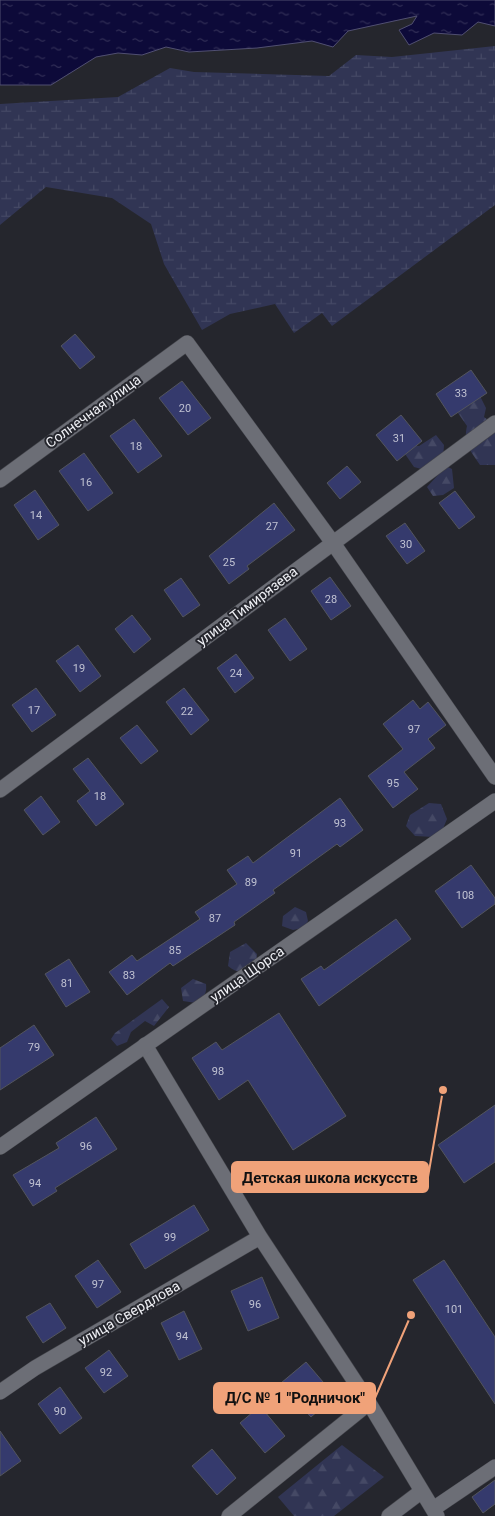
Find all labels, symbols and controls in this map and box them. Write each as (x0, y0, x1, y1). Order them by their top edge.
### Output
street label: Солнечная улица (42, 371, 144, 451)
house number: 33 (455, 387, 467, 400)
house number: 20 (179, 402, 191, 415)
house number: 31 (393, 432, 405, 445)
house number: 18 (130, 440, 142, 453)
house number: 16 (80, 476, 92, 489)
house number: 14 (30, 509, 42, 522)
house number: 27 (266, 520, 278, 533)
house number: 30 (400, 538, 412, 551)
house number: 25 (223, 556, 235, 569)
street label: улица Тимирязева (194, 563, 300, 649)
house number: 28 (325, 593, 337, 606)
house number: 19 (73, 662, 85, 675)
house number: 24 (230, 667, 242, 680)
house number: 17 (28, 704, 40, 717)
house number: 22 (181, 705, 193, 718)
house number: 97 (408, 723, 420, 736)
house number: 95 (387, 777, 399, 790)
house number: 18 (94, 790, 106, 803)
house number: 93 (334, 817, 346, 830)
house number: 91 (290, 847, 302, 860)
house number: 89 (245, 876, 257, 889)
house number: 108 (456, 889, 474, 902)
house number: 87 (209, 912, 221, 925)
street label: улица Щорса (207, 943, 287, 1005)
house number: 85 (169, 944, 181, 957)
house number: 83 (123, 969, 135, 982)
house number: 81 (61, 977, 73, 990)
house number: 79 (28, 1041, 40, 1054)
house number: 98 (212, 1065, 224, 1078)
house number: 96 (80, 1140, 92, 1153)
callout: Детская школа искусств (232, 1162, 428, 1192)
text: Детская школа искусств (242, 1169, 418, 1187)
house number: 94 (29, 1177, 41, 1190)
house number: 99 (164, 1231, 176, 1244)
street label: улица Свердлова (75, 1277, 183, 1349)
house number: 97 (92, 1278, 104, 1291)
house number: 96 (249, 1298, 261, 1311)
house number: 101 (445, 1303, 463, 1316)
house number: 94 (176, 1330, 188, 1343)
house number: 92 (100, 1366, 112, 1379)
callout: Д/С № 1 "Родничок" (214, 1383, 375, 1413)
text: Д/С № 1 "Родничок" (225, 1389, 365, 1407)
house number: 90 (54, 1405, 66, 1418)

